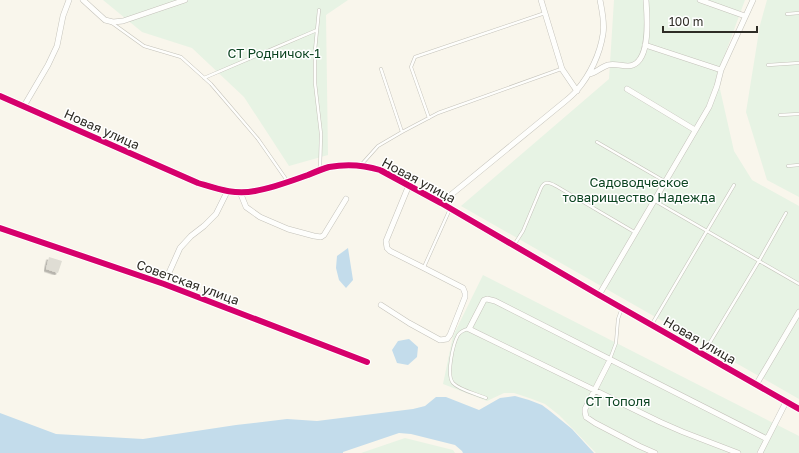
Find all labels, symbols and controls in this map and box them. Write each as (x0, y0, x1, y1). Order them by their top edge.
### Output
scale bar (663, 8, 757, 34)
text: 100 m (669, 14, 703, 29)
park label: СТ Родничок-1 (228, 45, 320, 61)
street label: Новая улица (62, 105, 142, 153)
street label: Новая улица (379, 154, 459, 206)
park label: Садоводческое товарищество Надежда (562, 174, 716, 205)
street label: Советская улица (134, 256, 242, 308)
street label: Новая улица (661, 313, 739, 367)
park label: СТ Тополя (585, 393, 651, 409)

